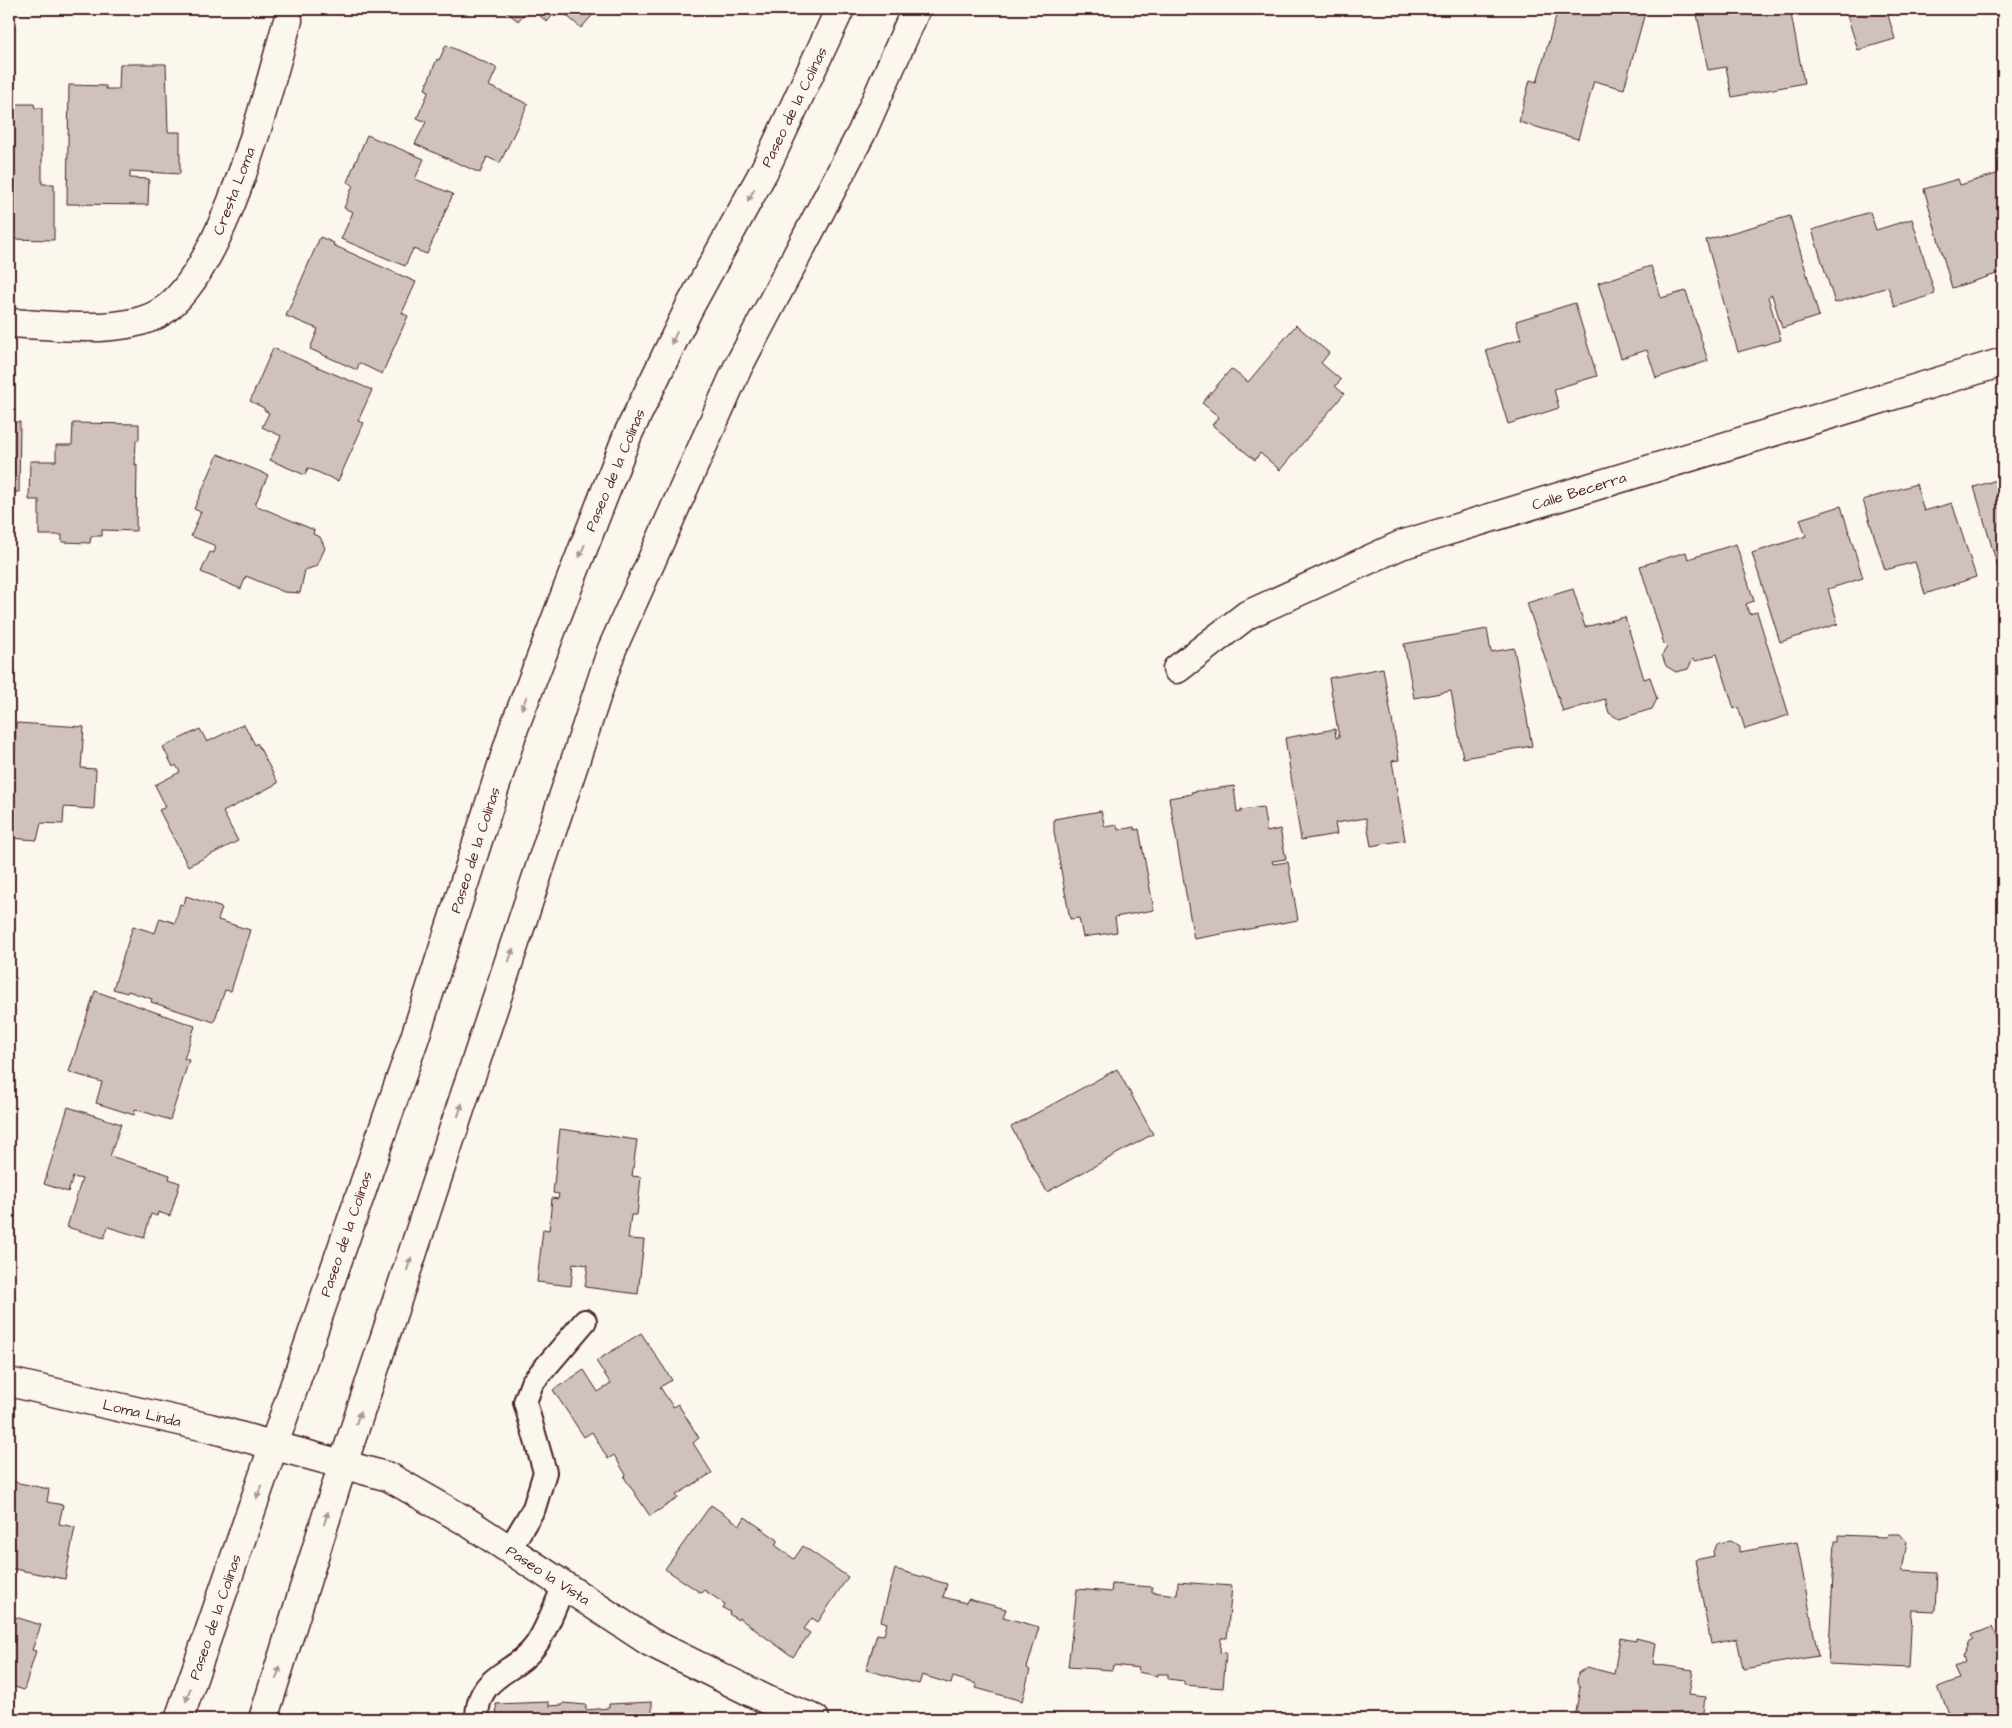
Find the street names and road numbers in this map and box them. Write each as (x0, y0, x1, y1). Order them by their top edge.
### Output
street label: Paseo de la Colinas (756, 43, 833, 171)
street label: Cresta Loma (208, 144, 261, 238)
street label: Paseo de la Colinas (580, 405, 651, 535)
street label: Calle Becerra (1529, 467, 1629, 516)
street label: Paseo de la Colinas (445, 784, 506, 916)
street label: Paseo de la Colinas (315, 1168, 378, 1300)
street label: Loma Linda (101, 1394, 183, 1433)
street label: Paseo la Vista (502, 1540, 594, 1611)
street label: Paseo de la Colinas (184, 1551, 247, 1683)

